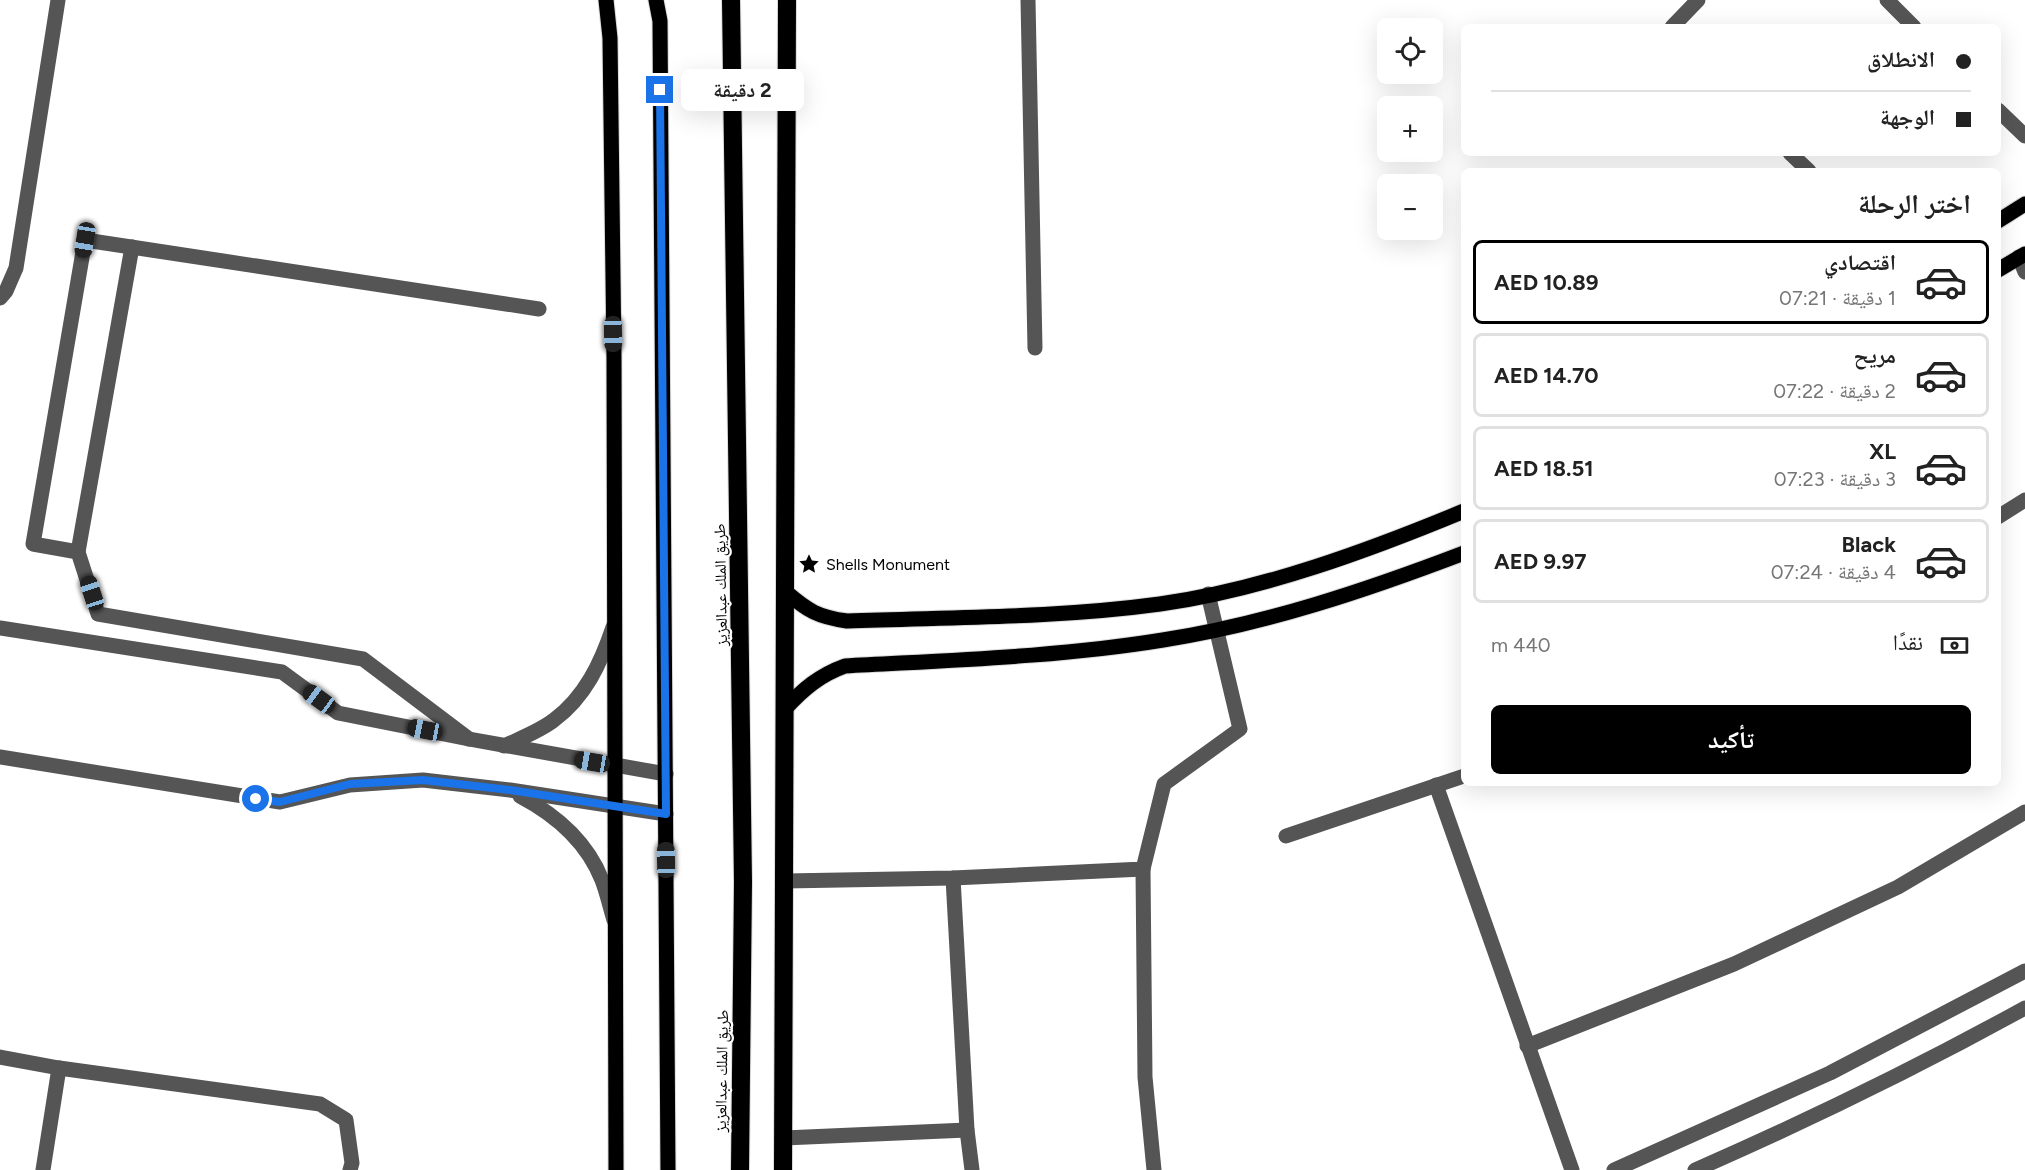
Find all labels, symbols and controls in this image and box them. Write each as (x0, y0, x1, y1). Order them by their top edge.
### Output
map controls (1377, 18, 1443, 240)
button: locate (1377, 18, 1443, 84)
text: الانطلاق (1867, 46, 1935, 73)
callout: 2 دقيقة (681, 69, 804, 111)
route end (646, 76, 673, 103)
text: 2 دقيقة (713, 78, 772, 102)
button: + (1377, 96, 1443, 162)
text: الوجهة (1880, 104, 1935, 131)
button: − (1377, 174, 1443, 240)
text: اختر الرحلة (1858, 187, 1971, 220)
car (73, 221, 97, 259)
text: اقتصادي (1824, 249, 1896, 276)
icon: car (1914, 255, 1968, 309)
text: AED 10.89 (1494, 269, 1599, 296)
text: 1 دقيقة · 07:21 (1779, 286, 1896, 310)
car (604, 316, 622, 352)
text: مريح (1853, 342, 1896, 369)
icon: car (1914, 348, 1968, 402)
text: AED 14.70 (1494, 362, 1598, 389)
text: 2 دقيقة · 07:22 (1773, 379, 1896, 403)
text: XL (1869, 438, 1896, 465)
icon: car (1914, 441, 1968, 495)
text: AED 18.51 (1494, 455, 1594, 482)
text: 3 دقيقة · 07:23 (1774, 467, 1896, 491)
street label: طريق الملك عبدالعزيز (710, 523, 732, 648)
text: Black (1842, 531, 1896, 558)
icon: car (1914, 534, 1968, 588)
text: AED 9.97 (1494, 548, 1587, 575)
place icon: Shells Monument (797, 552, 821, 576)
place label: Shells Monument (826, 555, 950, 574)
text: 4 دقيقة · 07:24 (1771, 560, 1896, 584)
car (78, 573, 106, 613)
text: نقدًا (1893, 629, 1923, 656)
icon: cash (1938, 629, 1971, 662)
text: 440 m (1491, 633, 1551, 657)
car (299, 681, 339, 717)
button: تأكيد (1491, 705, 1971, 774)
car (406, 718, 444, 742)
car (573, 750, 611, 774)
route start (242, 785, 269, 812)
car (657, 842, 675, 878)
street label: طريق الملك عبدالعزيز (711, 1009, 733, 1134)

